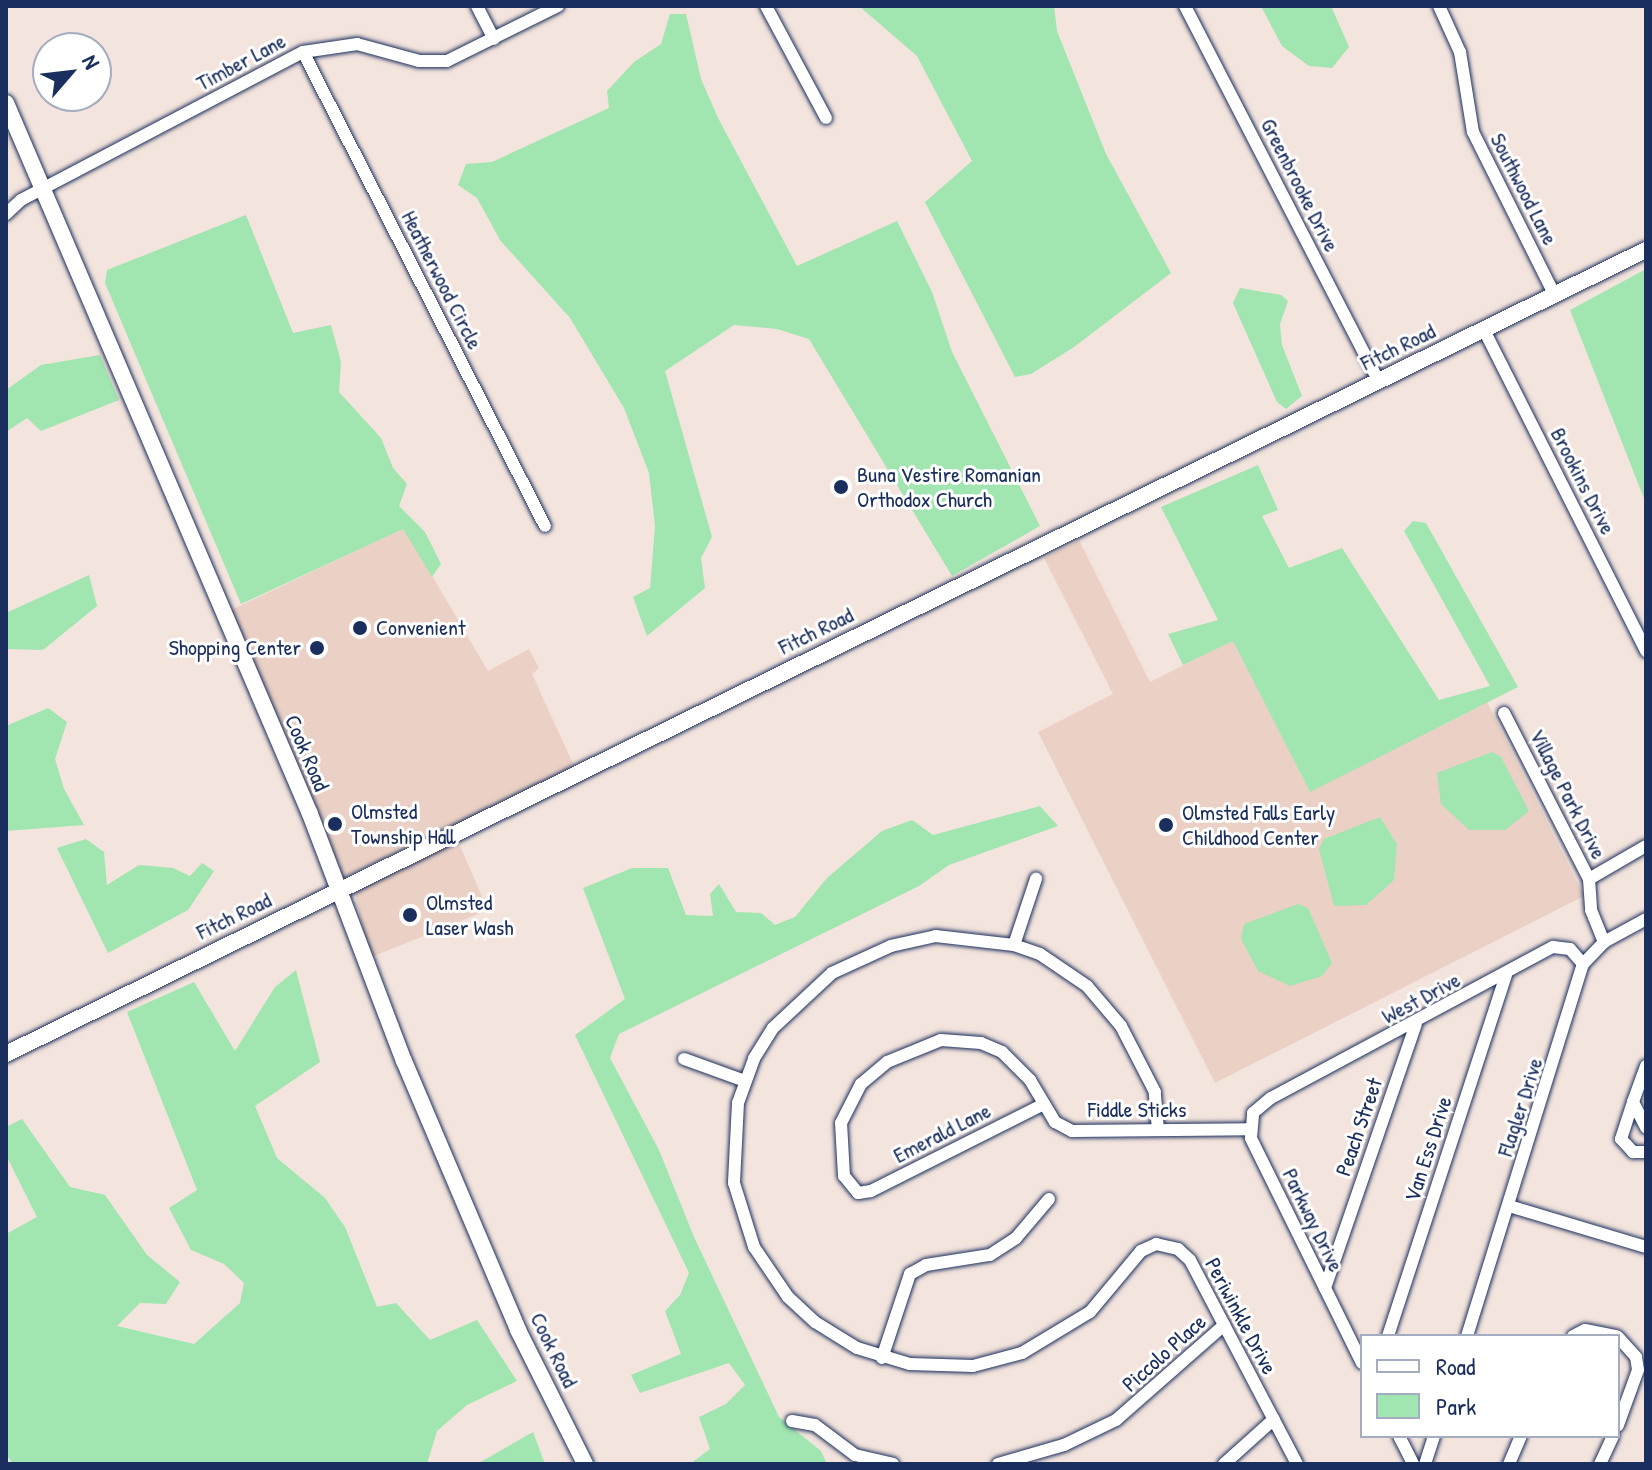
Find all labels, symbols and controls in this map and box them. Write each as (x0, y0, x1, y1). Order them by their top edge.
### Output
street label: Timber Lane (192, 28, 290, 96)
north arrow (32, 32, 112, 112)
text: N (75, 49, 107, 74)
street label: Greenbrooke Drive (1255, 114, 1345, 256)
street label: Southwood Lane (1485, 129, 1563, 249)
street label: Heatherwood Circle (396, 206, 488, 354)
street label: Fitch Road (1356, 318, 1440, 376)
street label: Brookins Drive (1545, 423, 1621, 539)
place label: Buna Vestire Romanian Orthodox Church (857, 461, 1041, 512)
marker: Buna Vestire Romanian Orthodox Church (832, 478, 850, 496)
street label: Fitch Road (774, 602, 858, 660)
place label: Convenient (376, 615, 466, 641)
marker: Convenient (351, 619, 369, 637)
place label: Shopping Center (169, 635, 301, 661)
marker: Shopping Center (308, 639, 326, 657)
street label: Cook Road (279, 711, 335, 795)
street label: Village Park Drive (1524, 725, 1612, 863)
place label: Olmsted Township Hall (351, 798, 456, 850)
place label: Olmsted Falls Early Childhood Center (1182, 799, 1335, 850)
marker: Olmsted Township Hall (326, 815, 344, 833)
marker: Olmsted Falls Early Childhood Center (1157, 816, 1175, 834)
street label: Fitch Road (192, 887, 276, 945)
place label: Olmsted Laser Wash (426, 889, 513, 940)
marker: Olmsted Laser Wash (401, 906, 419, 924)
street label: West Drive (1377, 966, 1465, 1030)
street label: Flagler Drive (1492, 1054, 1548, 1160)
street label: Peach Street (1330, 1074, 1388, 1180)
street label: Van Ess Drive (1399, 1093, 1457, 1205)
street label: Emerald Lane (889, 1097, 995, 1169)
street label: Fiddle Sticks (1088, 1097, 1186, 1123)
street label: Parkway Drive (1277, 1164, 1349, 1276)
street label: Periwinkle Drive (1199, 1253, 1283, 1379)
street label: Cook Road (525, 1308, 583, 1392)
street label: Piccolo Place (1117, 1309, 1211, 1397)
legend (1360, 1334, 1620, 1438)
text: Road (1436, 1350, 1475, 1382)
text: Park (1436, 1390, 1476, 1422)

